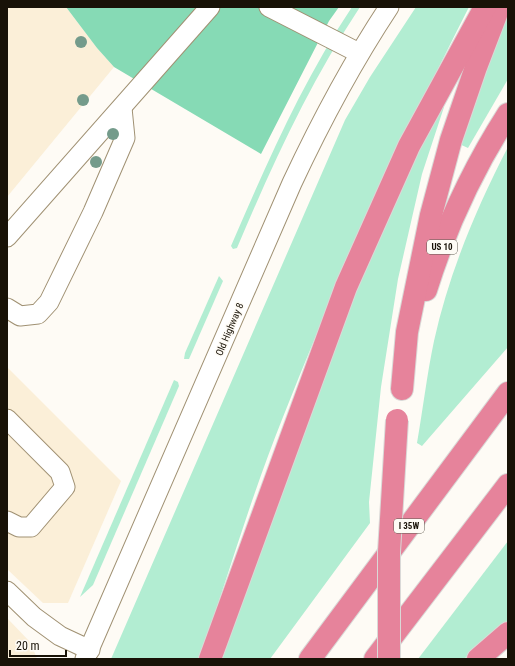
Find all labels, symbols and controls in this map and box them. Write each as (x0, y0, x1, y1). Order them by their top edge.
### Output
road number: US 10 (427, 240, 457, 254)
street label: Old Highway 8 (213, 301, 246, 357)
road number: I 35W (394, 519, 424, 533)
scale bar (10, 632, 66, 658)
text: 20 m (16, 639, 40, 653)

